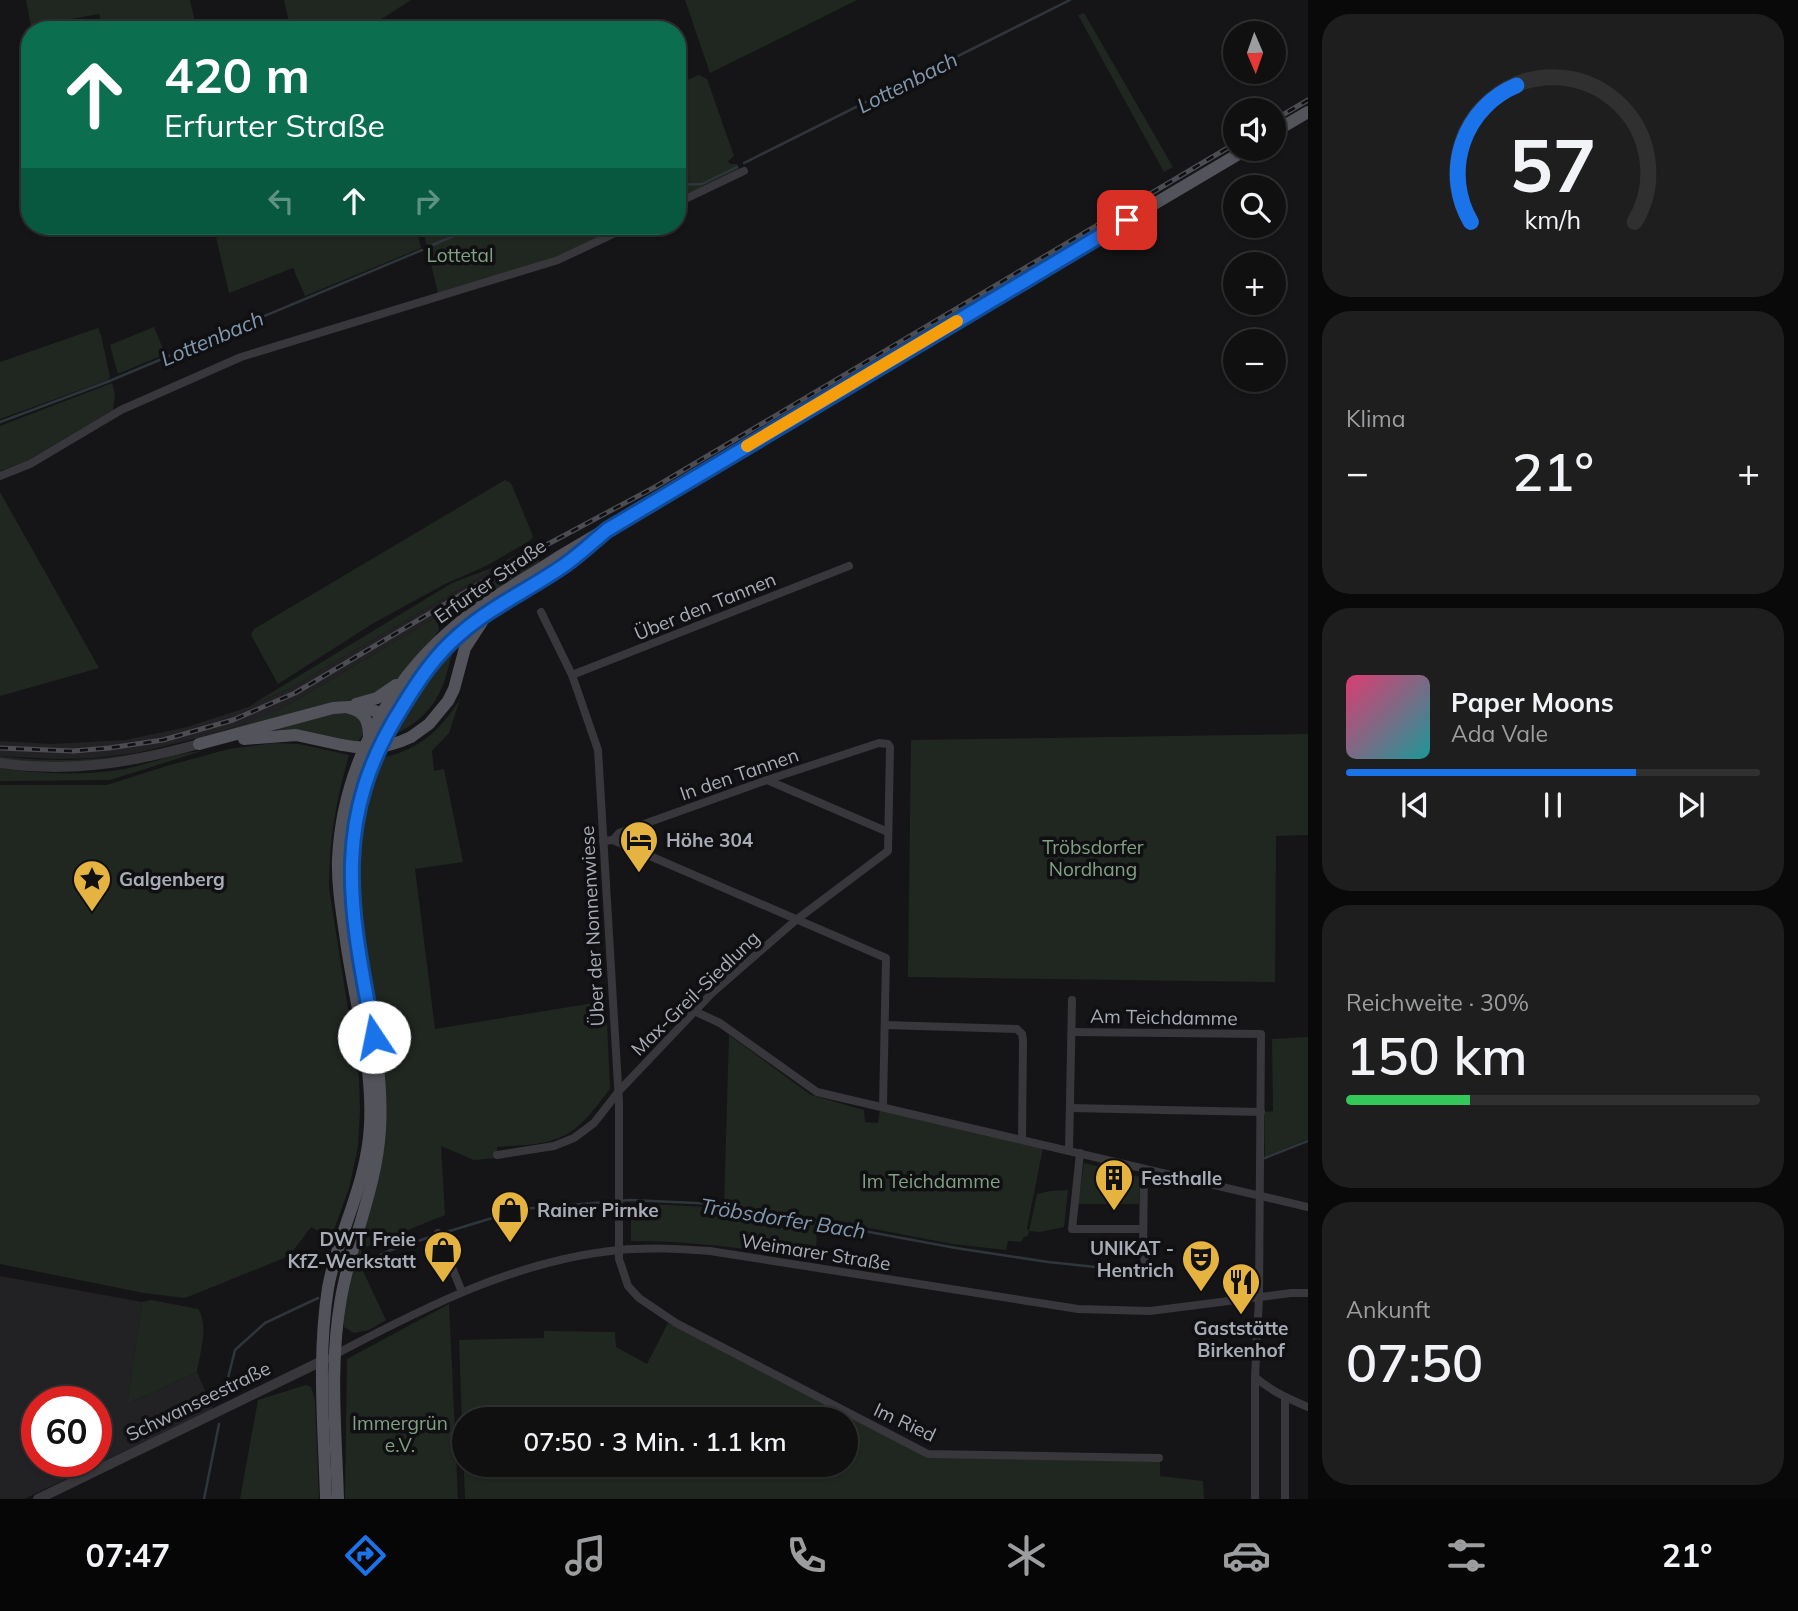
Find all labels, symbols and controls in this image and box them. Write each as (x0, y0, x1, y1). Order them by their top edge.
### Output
north arrow (1223, 21, 1286, 84)
map controls (1223, 21, 1286, 392)
text: 420 m (164, 44, 310, 105)
water label: Lottenbach (852, 46, 962, 118)
icon: ahead (49, 49, 140, 140)
button: sound (1223, 98, 1286, 161)
text: Erfurter Straße (164, 105, 385, 145)
text: 57 (1509, 119, 1597, 210)
button: search (1223, 175, 1286, 238)
icon: left (262, 182, 300, 220)
icon: ahead (335, 182, 373, 220)
icon: right (408, 182, 446, 220)
pin (1097, 190, 1157, 250)
icon: arrive (1108, 201, 1146, 239)
text: km/h (1525, 203, 1581, 234)
park label: Lottetal (427, 243, 493, 267)
button: + (1223, 252, 1286, 315)
water label: Lottenbach (157, 305, 267, 371)
button: − (1223, 329, 1286, 392)
text: Klima (1346, 404, 1406, 433)
text: 21° (1512, 439, 1594, 504)
text: − (1346, 448, 1369, 496)
text: + (1737, 448, 1760, 496)
street label: Erfurter Straße (429, 534, 551, 628)
street label: Über den Tannen (631, 567, 779, 645)
text: Paper Moons (1451, 686, 1614, 719)
text: Ada Vale (1451, 719, 1548, 748)
street label: In den Tannen (676, 742, 802, 806)
icon: previous (1396, 786, 1434, 824)
icon: pause (1534, 786, 1572, 824)
icon: next (1672, 786, 1710, 824)
hotel icon: Höhe 304 (618, 819, 660, 874)
street label: Über der Nonnenwiese (575, 825, 609, 1027)
place label: Höhe 304 (666, 828, 754, 852)
park label: Tröbsdorfer Nordhang (1042, 835, 1144, 881)
place icon: Galgenberg (71, 858, 113, 913)
place label: Galgenberg (119, 867, 225, 891)
street label: Max-Greil-Siedlung (626, 926, 764, 1060)
text: Reichweite · 30% (1346, 988, 1529, 1017)
position arrow (337, 1000, 411, 1074)
street label: Am Teichdamme (1090, 1004, 1238, 1030)
text: 150 km (1346, 1023, 1527, 1088)
building icon: Festhalle (1093, 1157, 1135, 1212)
place label: Festhalle (1141, 1166, 1222, 1190)
park label: Im Teichdamme (862, 1169, 1000, 1193)
shop icon: Rainer Pirnke (489, 1189, 531, 1244)
water label: Tröbsdorfer Bach (698, 1192, 868, 1244)
place label: Rainer Pirnke (537, 1198, 659, 1222)
place label: DWT Freie KfZ-Werkstatt (287, 1227, 416, 1273)
street label: Weimarer Straße (740, 1228, 892, 1276)
shop icon: DWT Freie KfZ-Werkstatt (422, 1229, 464, 1284)
place label: UNIKAT - Hentrich (1090, 1236, 1174, 1282)
theatre icon: UNIKAT - Hentrich (1180, 1238, 1222, 1293)
restaurant icon: Gaststätte Birkenhof (1220, 1261, 1262, 1316)
text: Ankunft (1346, 1295, 1430, 1324)
place label: Gaststätte Birkenhof (1193, 1316, 1289, 1362)
text: 07:50 (1346, 1330, 1483, 1395)
street label: Schwanseestraße (122, 1356, 274, 1446)
speed limit sign: 60 (21, 1386, 112, 1477)
street label: Im Ried (870, 1397, 940, 1447)
park label: Immergrün e.V. (352, 1411, 448, 1457)
text: 07:50 · 3 Min. · 1.1 km (523, 1425, 787, 1458)
icon: directions (341, 1531, 390, 1580)
icon: music (561, 1531, 610, 1580)
icon: phone (782, 1531, 831, 1580)
icon: climate (1002, 1531, 1051, 1580)
icon: car (1222, 1531, 1271, 1580)
icon: filters (1442, 1531, 1491, 1580)
text: 07:47 (86, 1535, 170, 1575)
text: 21° (1662, 1535, 1712, 1575)

